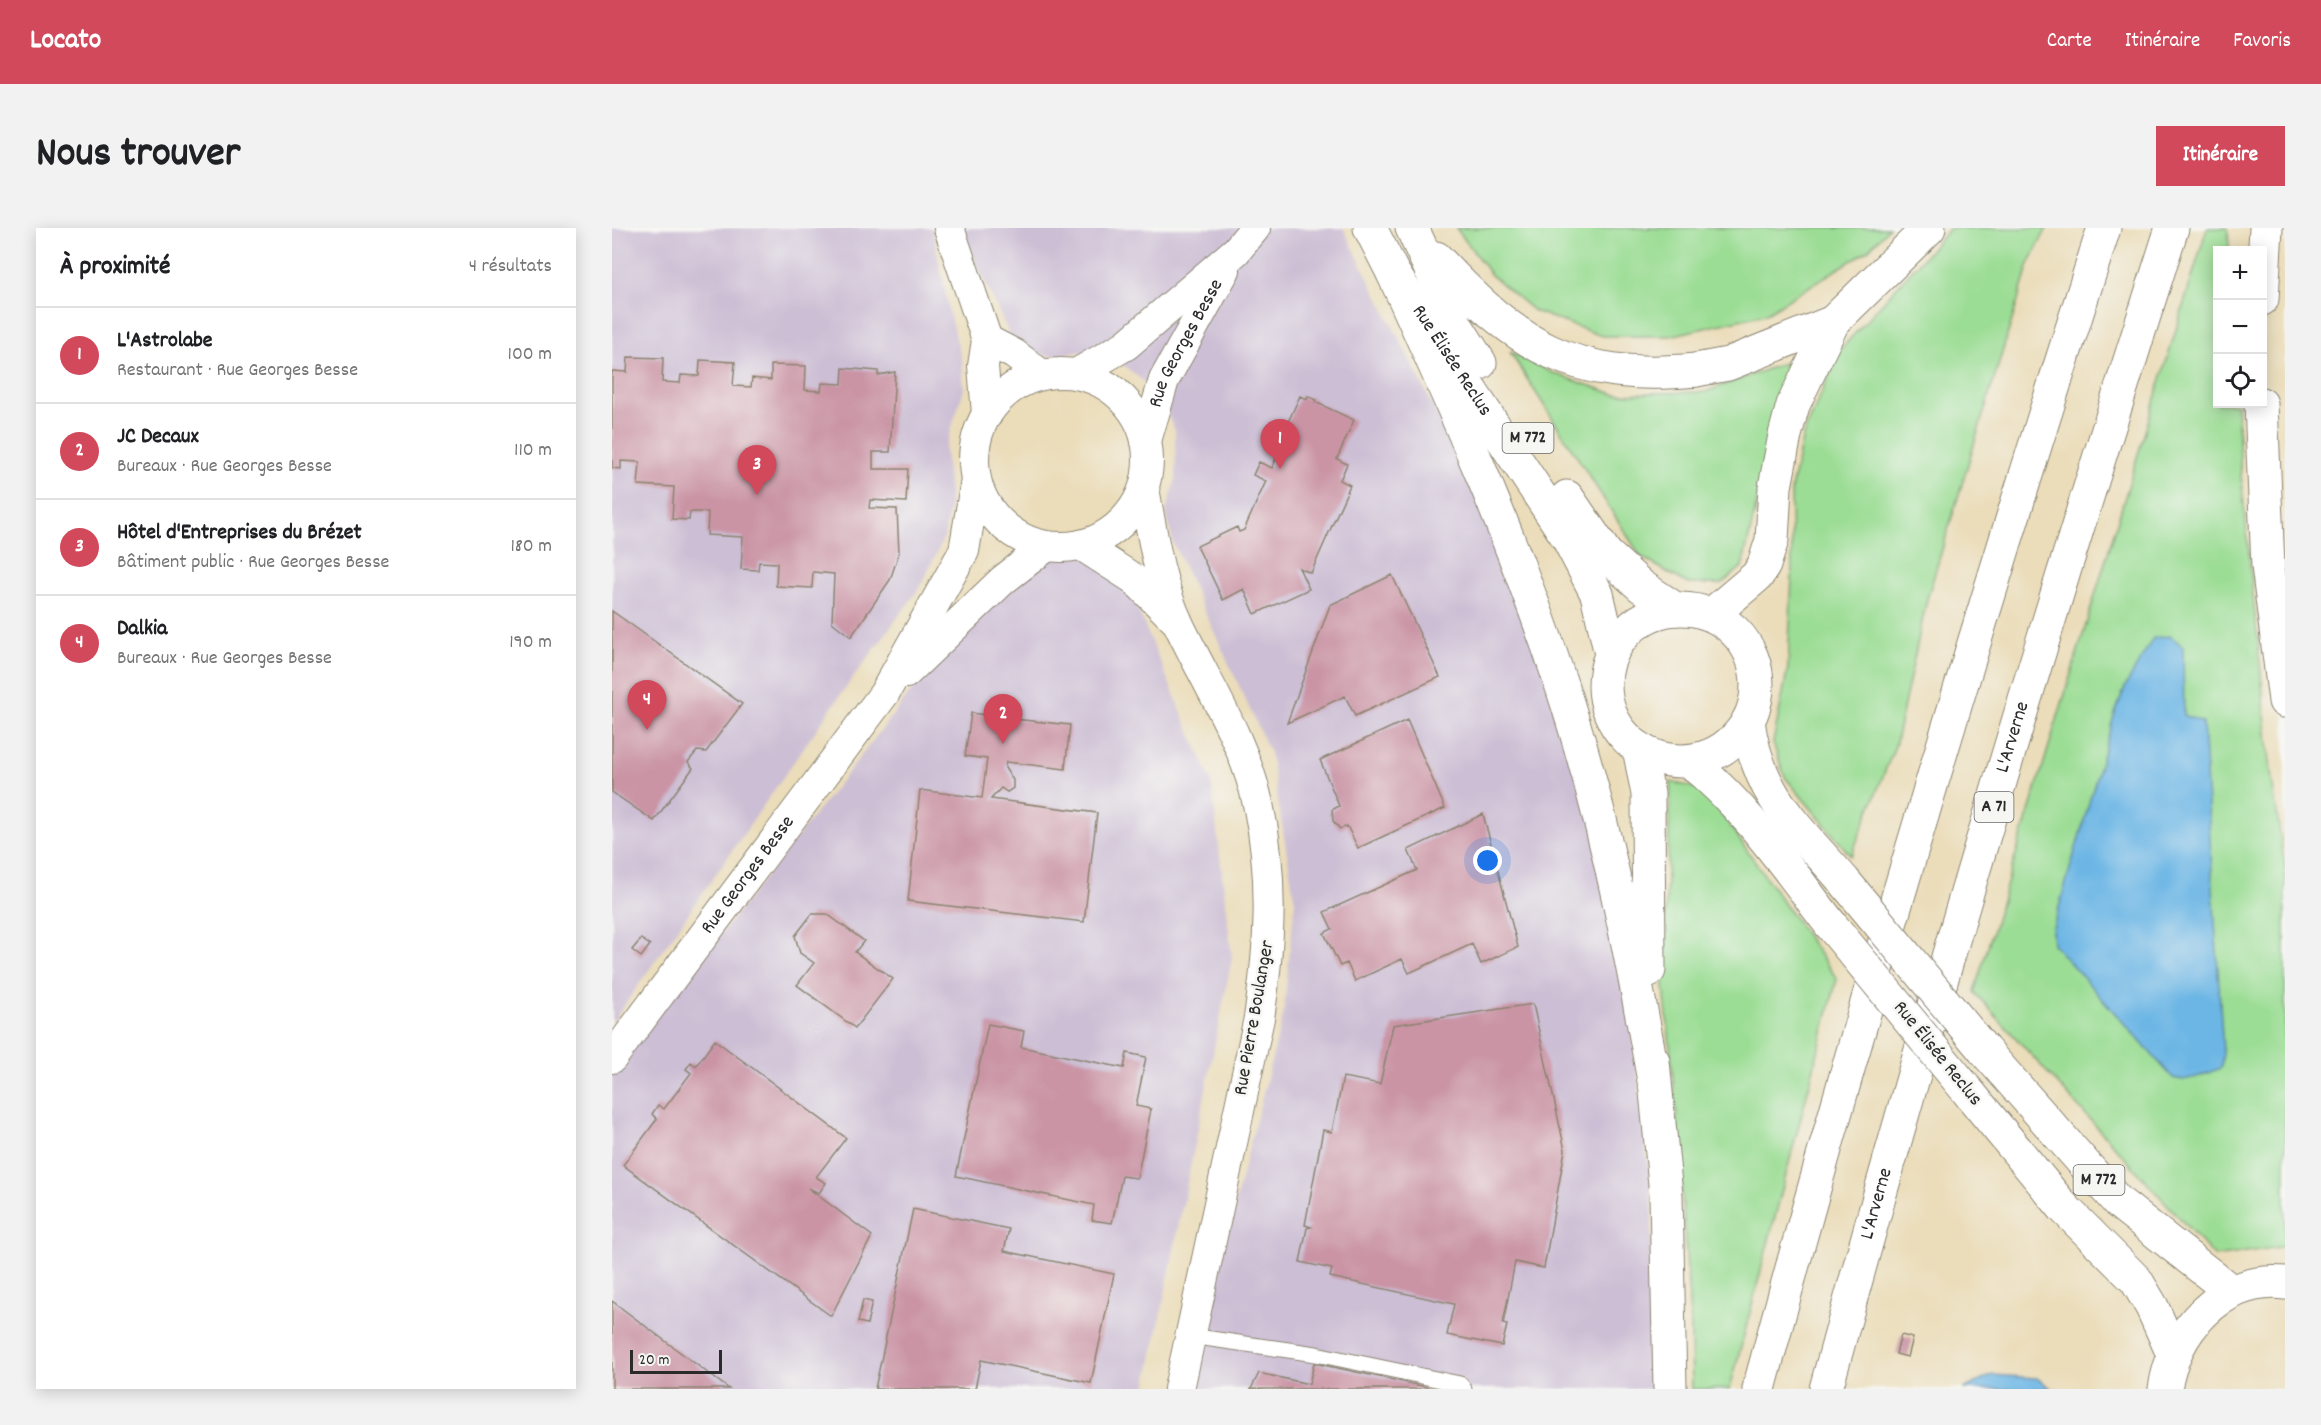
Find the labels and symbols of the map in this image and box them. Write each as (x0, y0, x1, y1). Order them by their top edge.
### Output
street label: Rue Georges Besse (1143, 274, 1231, 411)
street label: Rue Élisée Reclus (1404, 300, 1498, 422)
pin: 1 (1260, 420, 1300, 469)
road number: M 772 (1502, 423, 1554, 453)
pin: 3 (738, 446, 776, 495)
pin: 4 (627, 680, 666, 730)
pin: 2 (984, 694, 1022, 744)
street label: L'Arverne (1989, 698, 2037, 776)
road number: A 71 (1974, 792, 2014, 822)
street label: Rue Georges Besse (695, 810, 802, 940)
your location (1473, 846, 1502, 875)
street label: Rue Pierre Boulanger (1228, 938, 1283, 1098)
street label: Rue Élisée Reclus (1886, 995, 1988, 1113)
street label: L'Arverne (1854, 1165, 1901, 1243)
road number: M 772 (2074, 1165, 2124, 1195)
scale bar (630, 1347, 722, 1374)

